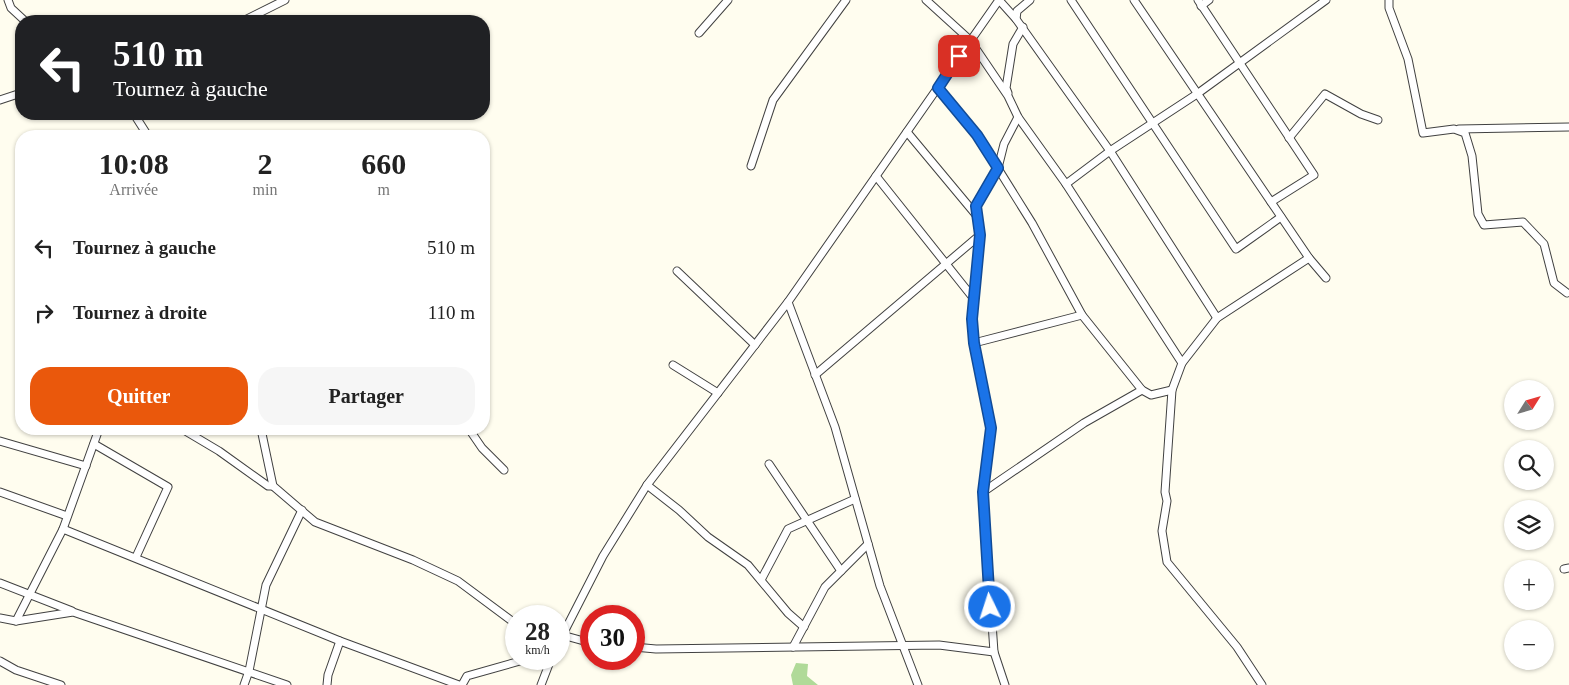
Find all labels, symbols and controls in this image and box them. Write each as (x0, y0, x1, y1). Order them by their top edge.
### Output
icon: left (30, 35, 95, 100)
text: 510 m (113, 35, 203, 74)
pin (938, 35, 980, 77)
icon: arrive (945, 42, 973, 70)
text: Tournez à gauche (113, 76, 268, 101)
text: 10:08 (99, 147, 169, 180)
text: 2 (257, 147, 272, 180)
text: 660 (361, 147, 406, 180)
text: Arrivée (109, 181, 158, 198)
text: min (253, 181, 277, 198)
text: m (377, 181, 390, 198)
icon: left (30, 234, 58, 262)
text: Tournez à gauche (73, 237, 216, 258)
text: 510 m (427, 237, 475, 258)
icon: right (30, 299, 58, 327)
text: Tournez à droite (73, 302, 207, 323)
text: 110 m (428, 302, 475, 323)
button: Quitter (30, 367, 248, 425)
button: Partager (258, 367, 475, 425)
north arrow (1504, 380, 1554, 430)
map controls (1504, 380, 1554, 670)
button: search (1504, 440, 1554, 490)
button: layers (1504, 500, 1554, 550)
button: + (1504, 560, 1554, 610)
position arrow (963, 580, 1015, 632)
speed limit sign: 30 (580, 605, 645, 670)
text: 28 (525, 618, 550, 645)
button: − (1504, 620, 1554, 670)
text: km/h (525, 643, 550, 657)

